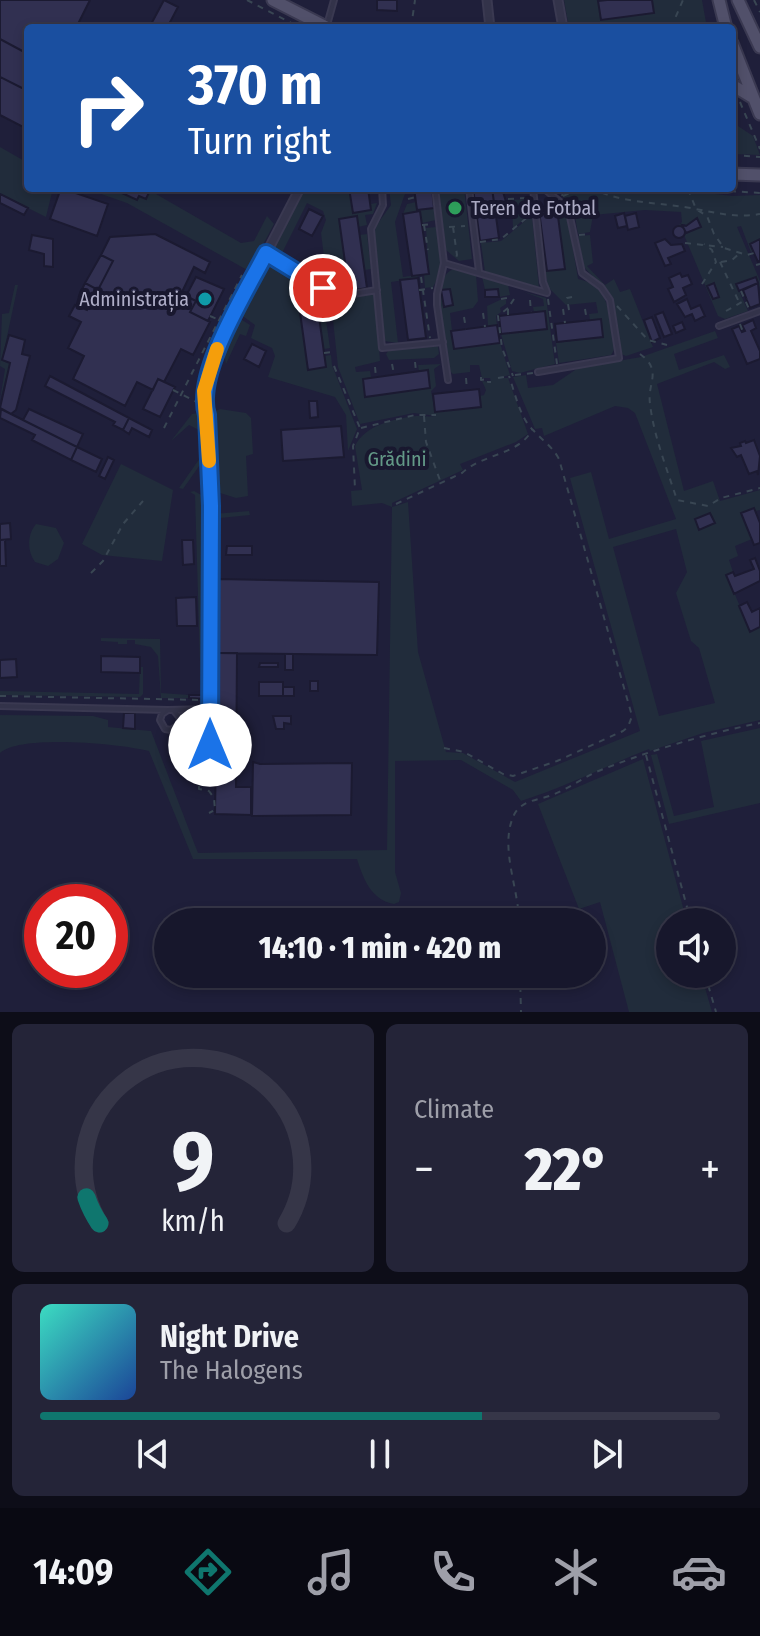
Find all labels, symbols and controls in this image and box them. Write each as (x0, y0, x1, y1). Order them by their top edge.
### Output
text: 370 m (188, 52, 323, 119)
icon: right (56, 56, 160, 160)
text: Turn right (188, 120, 331, 164)
place label: Teren de Fotbal (471, 196, 596, 220)
marker: Teren de Fotbal (446, 199, 464, 217)
pin (289, 254, 357, 322)
icon: arrive (301, 266, 345, 310)
place label: Administrația (79, 287, 189, 312)
marker: Administrația (196, 290, 214, 308)
park label: Grădini (368, 447, 426, 471)
position arrow (168, 703, 252, 787)
speed limit sign: 20 (24, 884, 128, 988)
map controls (656, 908, 736, 988)
button: sound (656, 908, 736, 988)
text: 14:10 · 1 min · 420 m (259, 930, 501, 966)
text: Climate (414, 1094, 494, 1125)
text: 9 (171, 1112, 215, 1212)
text: 22° (525, 1134, 609, 1206)
text: − (414, 1143, 434, 1196)
text: + (700, 1143, 720, 1196)
text: km/h (161, 1204, 225, 1239)
text: Night Drive (160, 1319, 299, 1355)
text: The Halogens (160, 1355, 303, 1386)
icon: previous (131, 1432, 175, 1476)
icon: pause (358, 1432, 402, 1476)
icon: next (585, 1432, 629, 1476)
icon: directions (180, 1544, 236, 1600)
icon: music (303, 1544, 359, 1600)
icon: phone (425, 1544, 481, 1600)
icon: climate (548, 1544, 604, 1600)
icon: car (671, 1544, 727, 1600)
text: 14:09 (33, 1550, 113, 1594)

